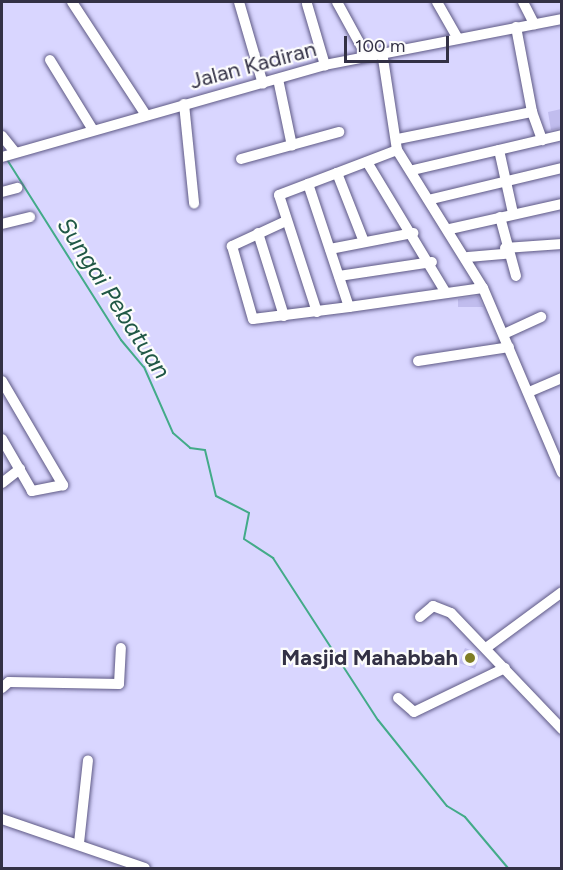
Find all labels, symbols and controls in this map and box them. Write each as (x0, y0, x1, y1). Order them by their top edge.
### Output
scale bar (347, 24, 452, 62)
street label: Jalan Kadiran (187, 35, 319, 95)
text: 100 m (355, 35, 405, 57)
water label: Sungai Pebatuan (51, 212, 177, 384)
place label: Masjid Mahabbah (281, 645, 458, 671)
marker: Masjid Mahabbah (463, 651, 477, 665)

